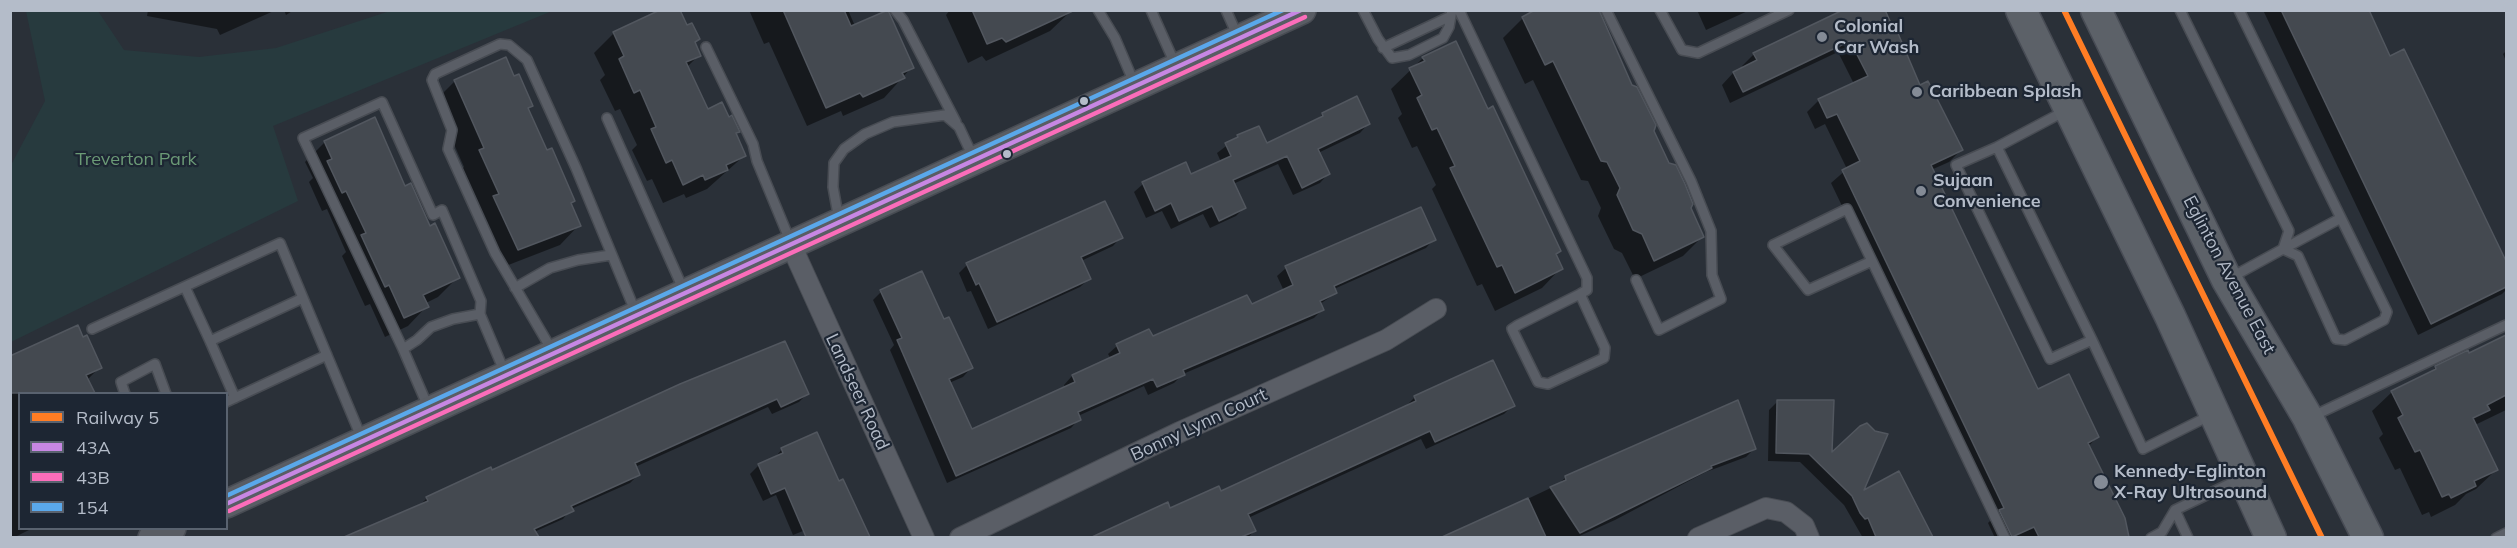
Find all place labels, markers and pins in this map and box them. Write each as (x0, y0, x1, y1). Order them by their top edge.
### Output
place label: Colonial Car Wash (1834, 16, 1919, 58)
marker: Colonial Car Wash (1815, 30, 1829, 44)
place label: Caribbean Splash (1929, 81, 2082, 103)
marker: Caribbean Splash (1910, 85, 1924, 99)
unlabelled marker (1078, 95, 1090, 107)
unlabelled marker (1001, 148, 1013, 160)
place label: Sujaan Convenience (1933, 170, 2041, 213)
marker: Sujaan Convenience (1914, 184, 1928, 198)
place label: Kennedy-Eglinton X-Ray Ultrasound (2114, 461, 2267, 504)
marker: Kennedy-Eglinton X-Ray Ultrasound (2092, 473, 2110, 491)

